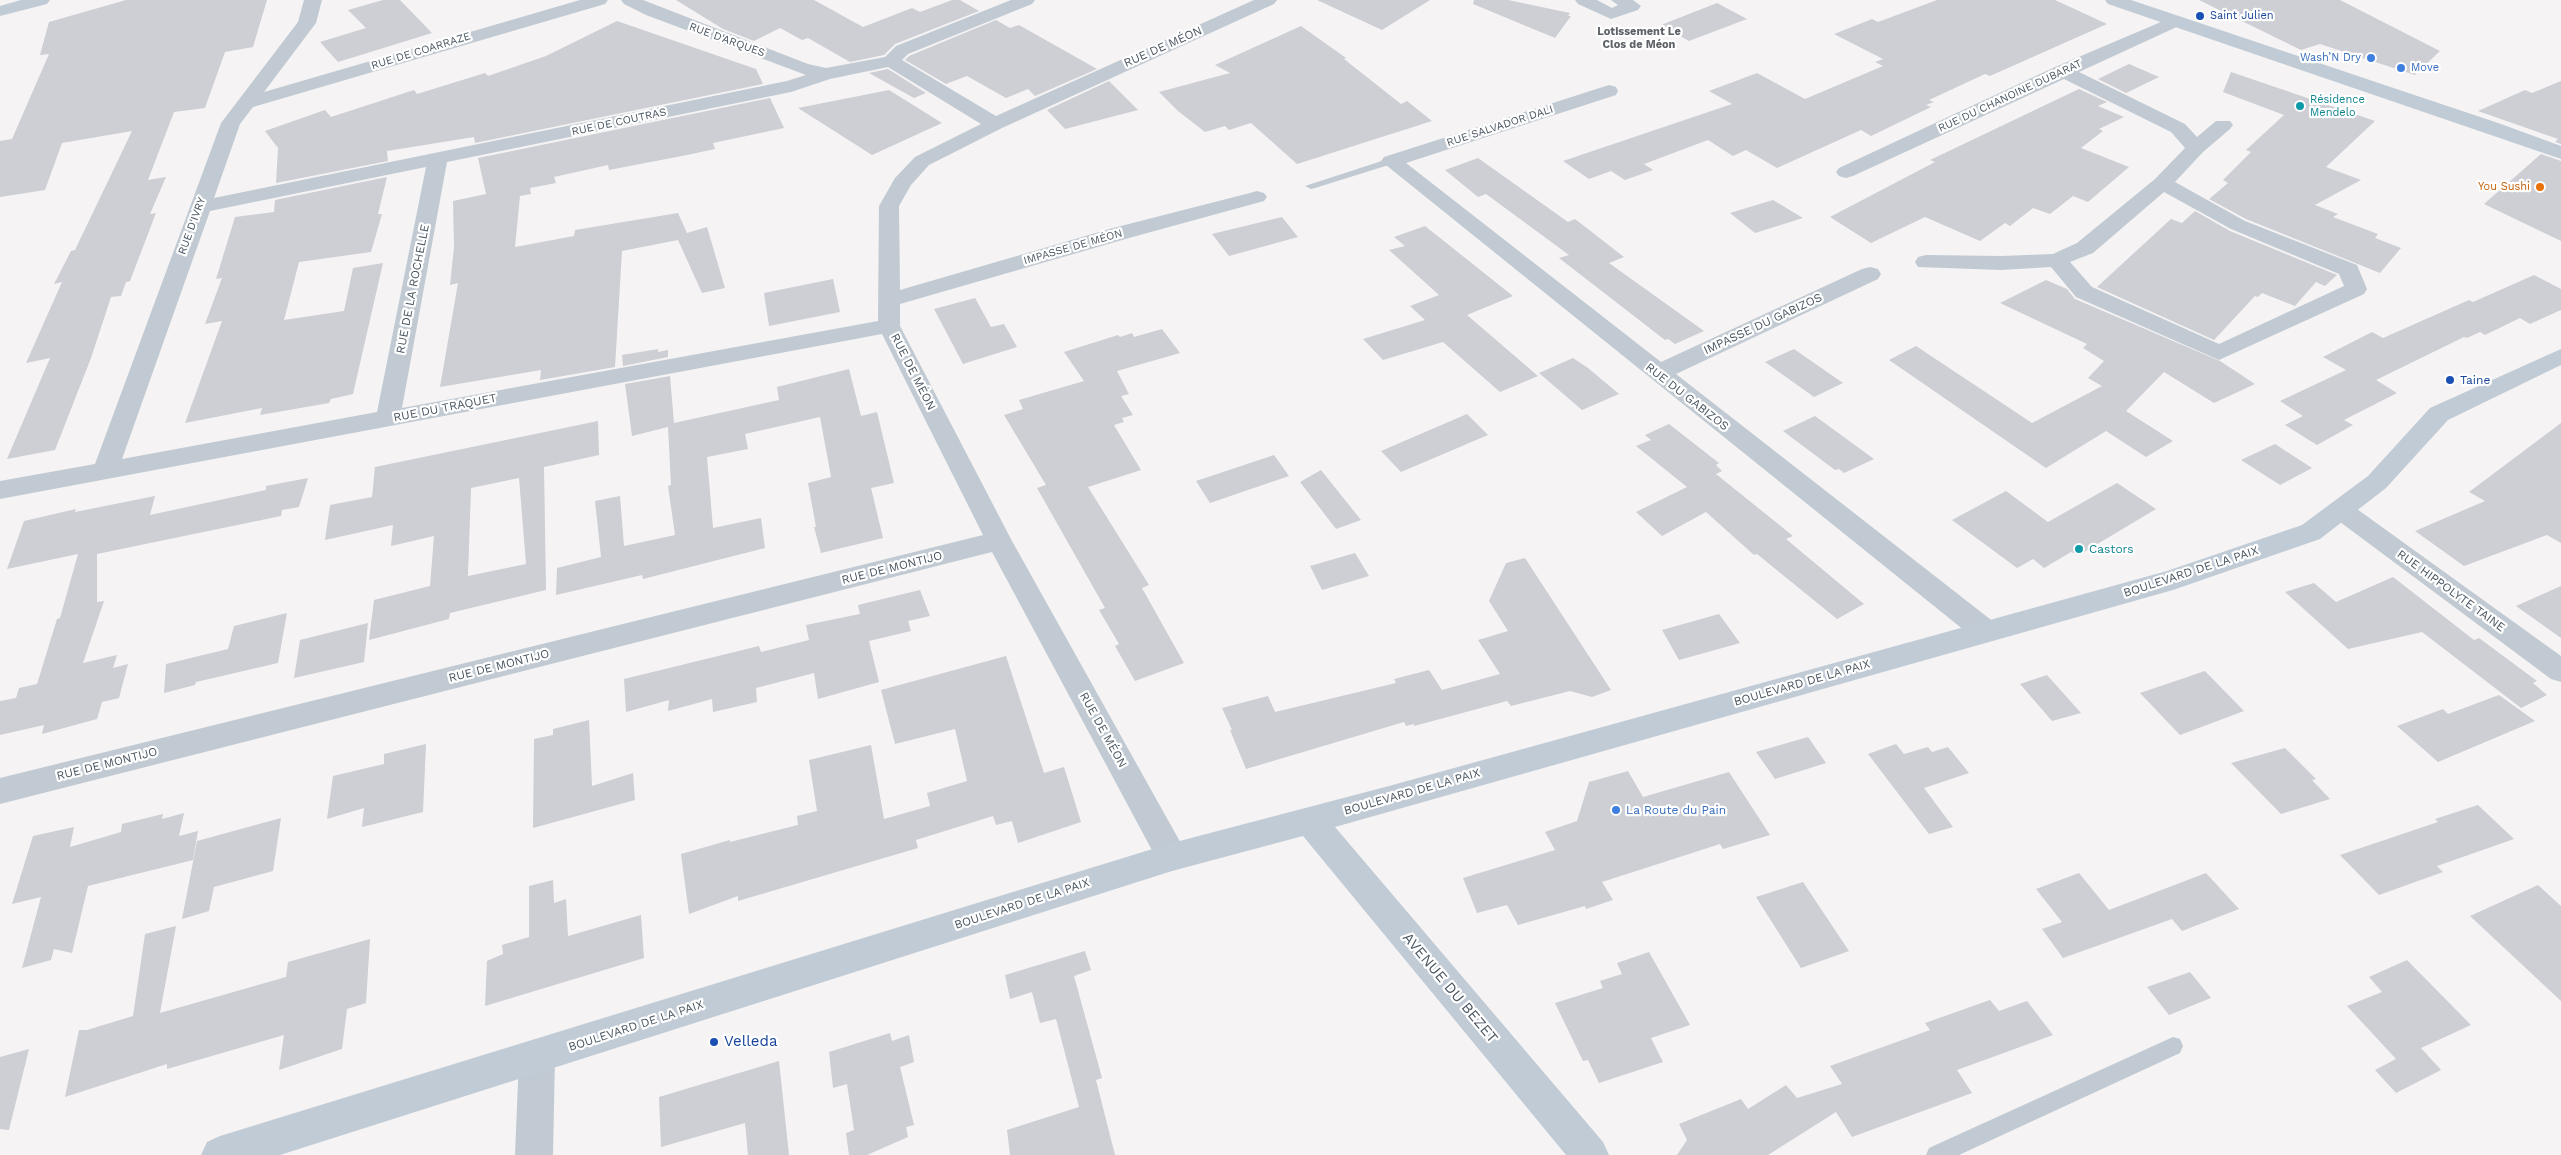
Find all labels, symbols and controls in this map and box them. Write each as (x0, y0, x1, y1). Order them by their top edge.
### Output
place label: Saint Julien (2210, 9, 2274, 23)
marker: Saint Julien (2194, 10, 2206, 22)
street label: RUE D'ARQUES (687, 20, 767, 60)
street label: RUE DE MÉON (1122, 23, 1204, 71)
district label: Lotissement Le Clos de Méon (1597, 25, 1681, 51)
street label: RUE DE COARRAZE (370, 30, 472, 72)
place label: Wash’N Dry (2300, 51, 2361, 65)
marker: Wash’N Dry (2365, 52, 2377, 64)
street label: RUE DU CHANOINE DUBARAT (1936, 57, 2084, 135)
place label: Move (2411, 61, 2439, 75)
marker: Move (2395, 62, 2407, 74)
place label: Résidence Mendelo (2310, 93, 2365, 119)
marker: Résidence Mendelo (2294, 100, 2306, 112)
street label: RUE SALVADOR DALI (1445, 103, 1555, 149)
street label: RUE DE COUTRAS (571, 106, 667, 138)
place label: You Sushi (2478, 180, 2530, 194)
marker: You Sushi (2534, 181, 2546, 193)
street label: RUE D'IVRY (176, 195, 208, 257)
street label: RUE DE LA ROCHELLE (393, 223, 433, 355)
street label: IMPASSE DE MÉON (1022, 227, 1124, 267)
street label: IMPASSE DU GABIZOS (1702, 290, 1824, 358)
street label: RUE DE MÉON (887, 331, 939, 413)
street label: RUE DU GABIZOS (1643, 360, 1731, 434)
place label: Taine (2460, 373, 2490, 387)
marker: Taine (2444, 374, 2456, 386)
street label: RUE DU TRAQUET (392, 391, 498, 425)
place label: Castors (2089, 542, 2134, 556)
marker: Castors (2073, 543, 2085, 555)
street label: BOULEVARD DE LA PAIX (2122, 543, 2260, 601)
street label: RUE HIPPOLYTE TAINE (2394, 547, 2508, 635)
street label: RUE DE MONTIJO (840, 549, 944, 587)
street label: RUE DE MONTIJO (447, 647, 551, 685)
street label: BOULEVARD DE LA PAIX (1732, 657, 1872, 709)
street label: RUE DE MÉON (1076, 690, 1130, 770)
street label: RUE DE MONTIJO (55, 745, 159, 783)
street label: BOULEVARD DE LA PAIX (1342, 766, 1482, 818)
place label: La Route du Pain (1626, 803, 1726, 817)
marker: La Route du Pain (1610, 804, 1622, 816)
street label: BOULEVARD DE LA PAIX (953, 875, 1091, 933)
street label: AVENUE DU BEZET (1399, 929, 1501, 1047)
street label: BOULEVARD DE LA PAIX (567, 997, 705, 1055)
place label: Velleda (724, 1033, 777, 1051)
marker: Velleda (708, 1036, 720, 1048)

